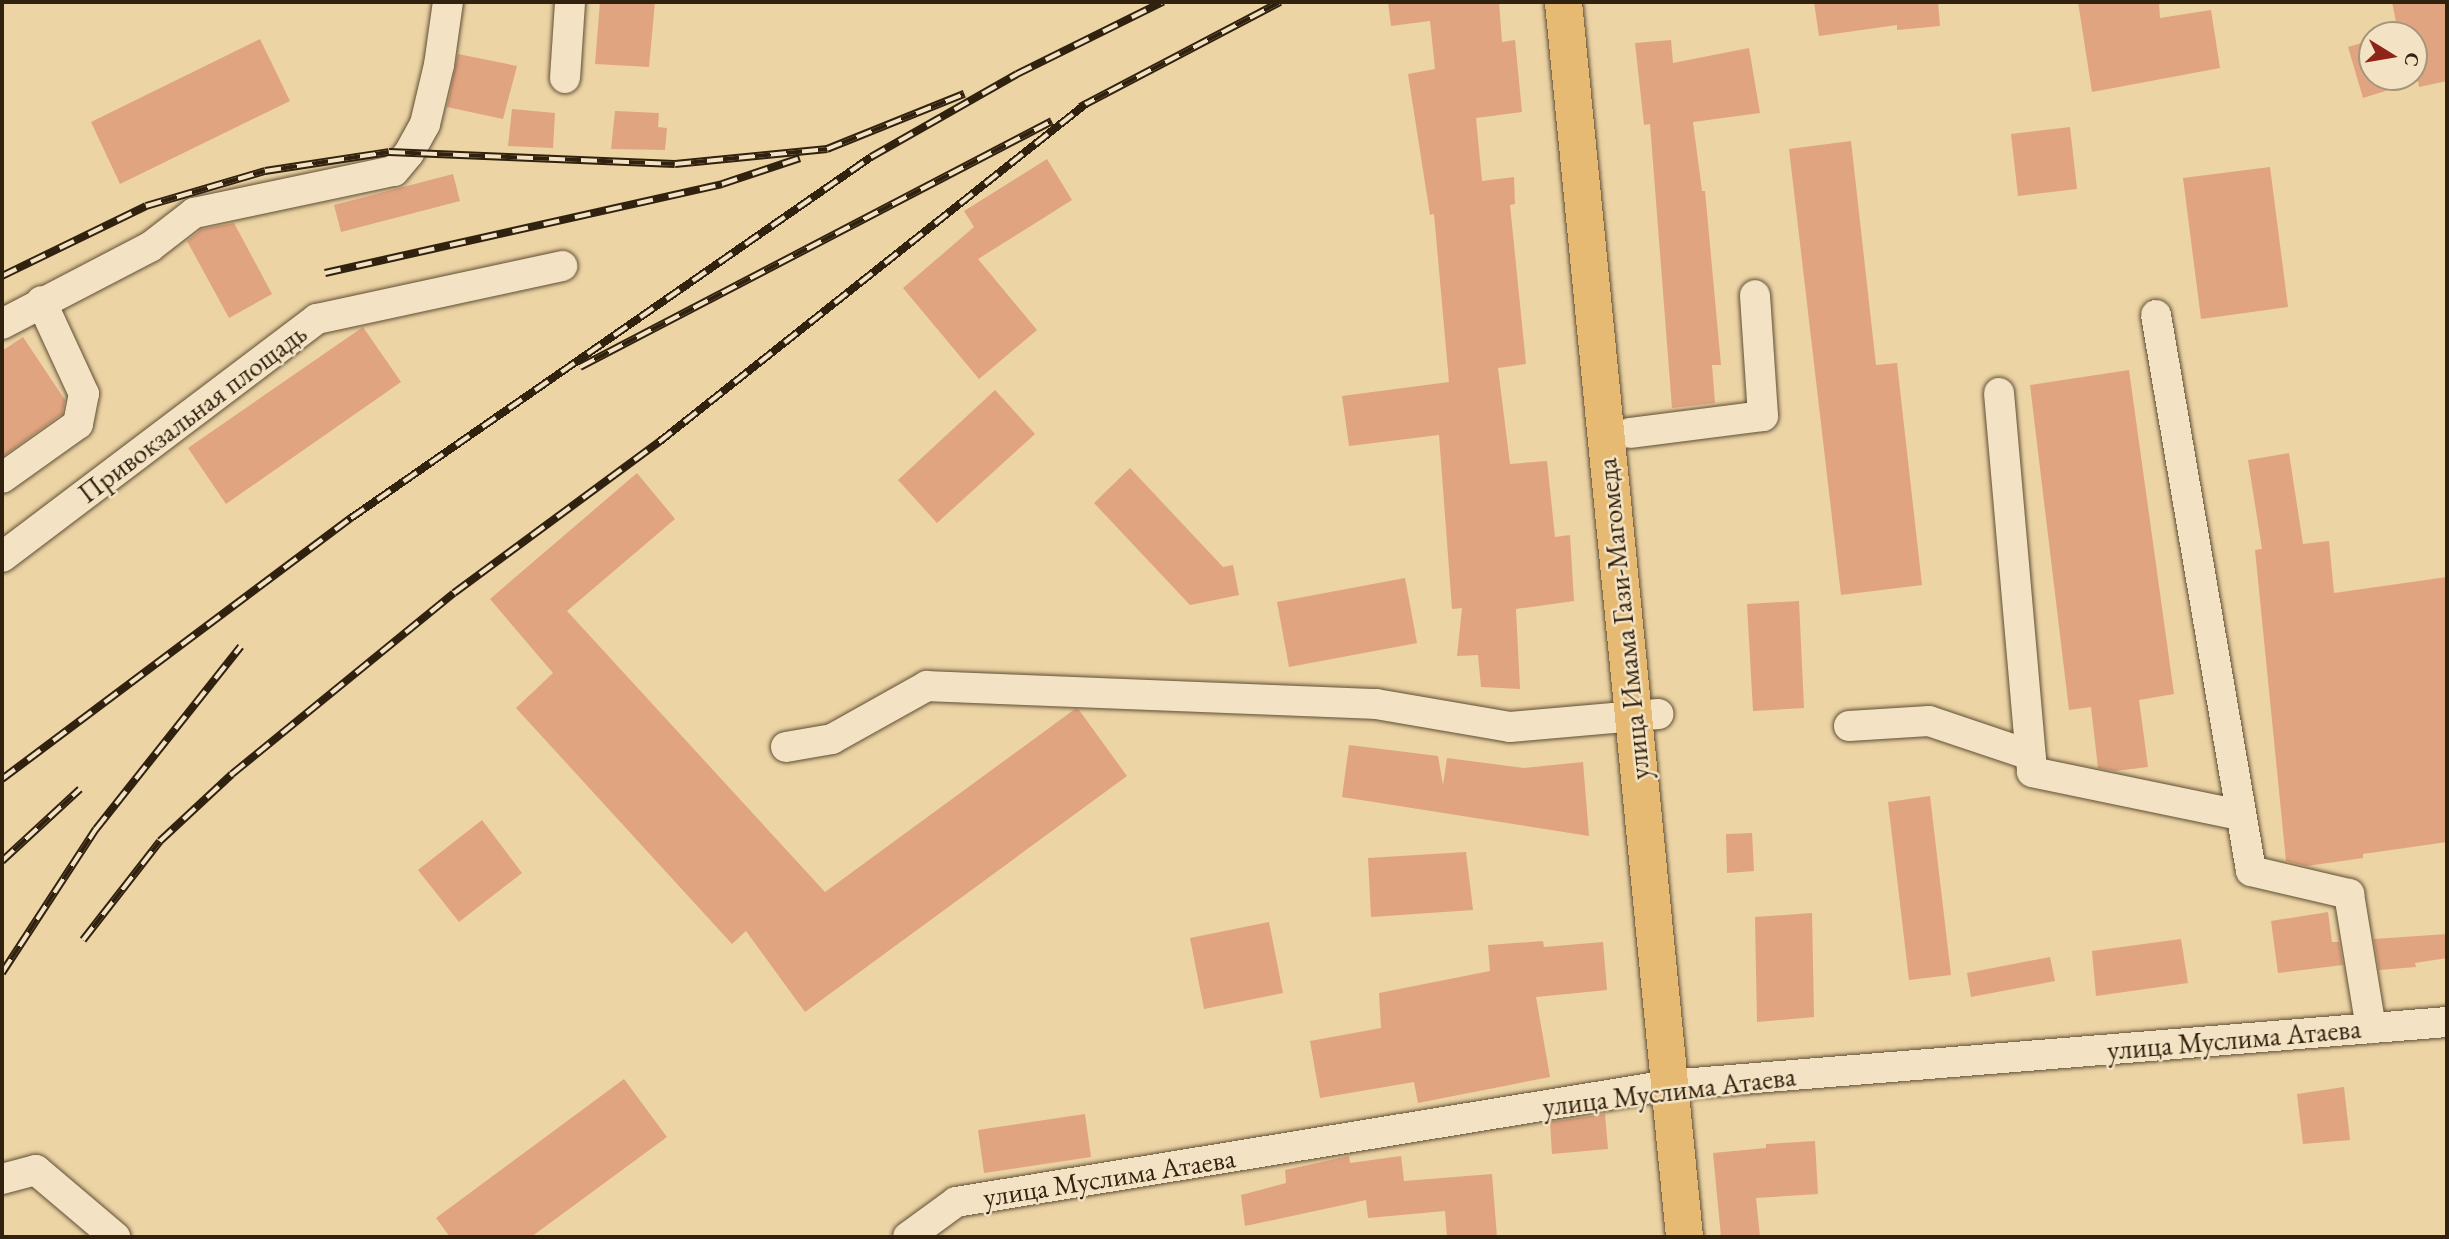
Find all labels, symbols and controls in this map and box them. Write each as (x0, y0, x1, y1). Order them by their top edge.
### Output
north arrow (2358, 21, 2428, 91)
text: С (2399, 51, 2426, 69)
street label: Привокзальная площадь (71, 316, 313, 510)
street label: улица Имама Гази-Магомеда (1589, 456, 1657, 782)
street label: улица Муслима Атаева (2106, 1011, 2362, 1067)
street label: улица Муслима Атаева (1540, 1059, 1798, 1123)
street label: улица Муслима Атаева (980, 1140, 1238, 1214)

